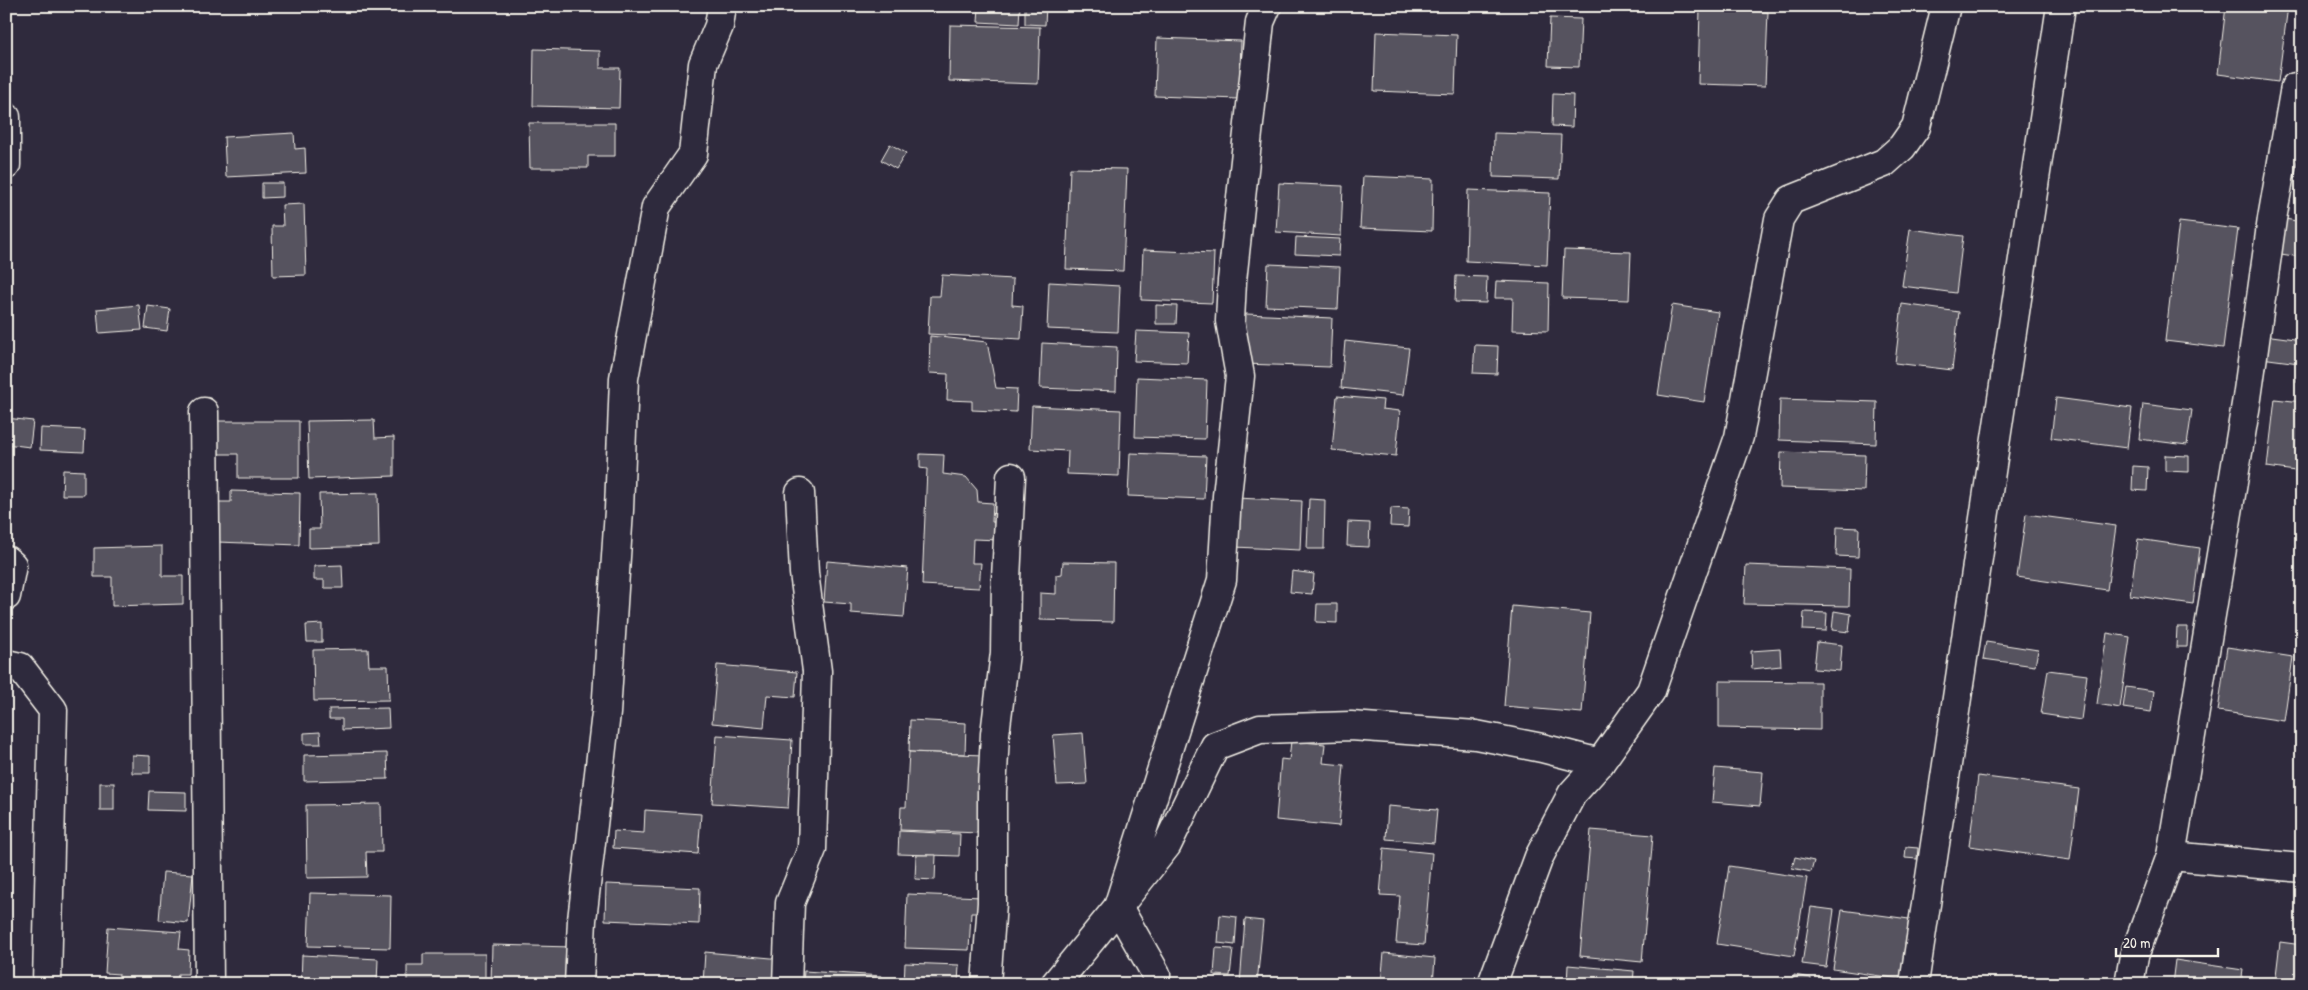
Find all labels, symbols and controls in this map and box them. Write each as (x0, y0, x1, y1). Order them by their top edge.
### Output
scale bar (2116, 925, 2218, 957)
text: 20 m (2123, 932, 2150, 953)

